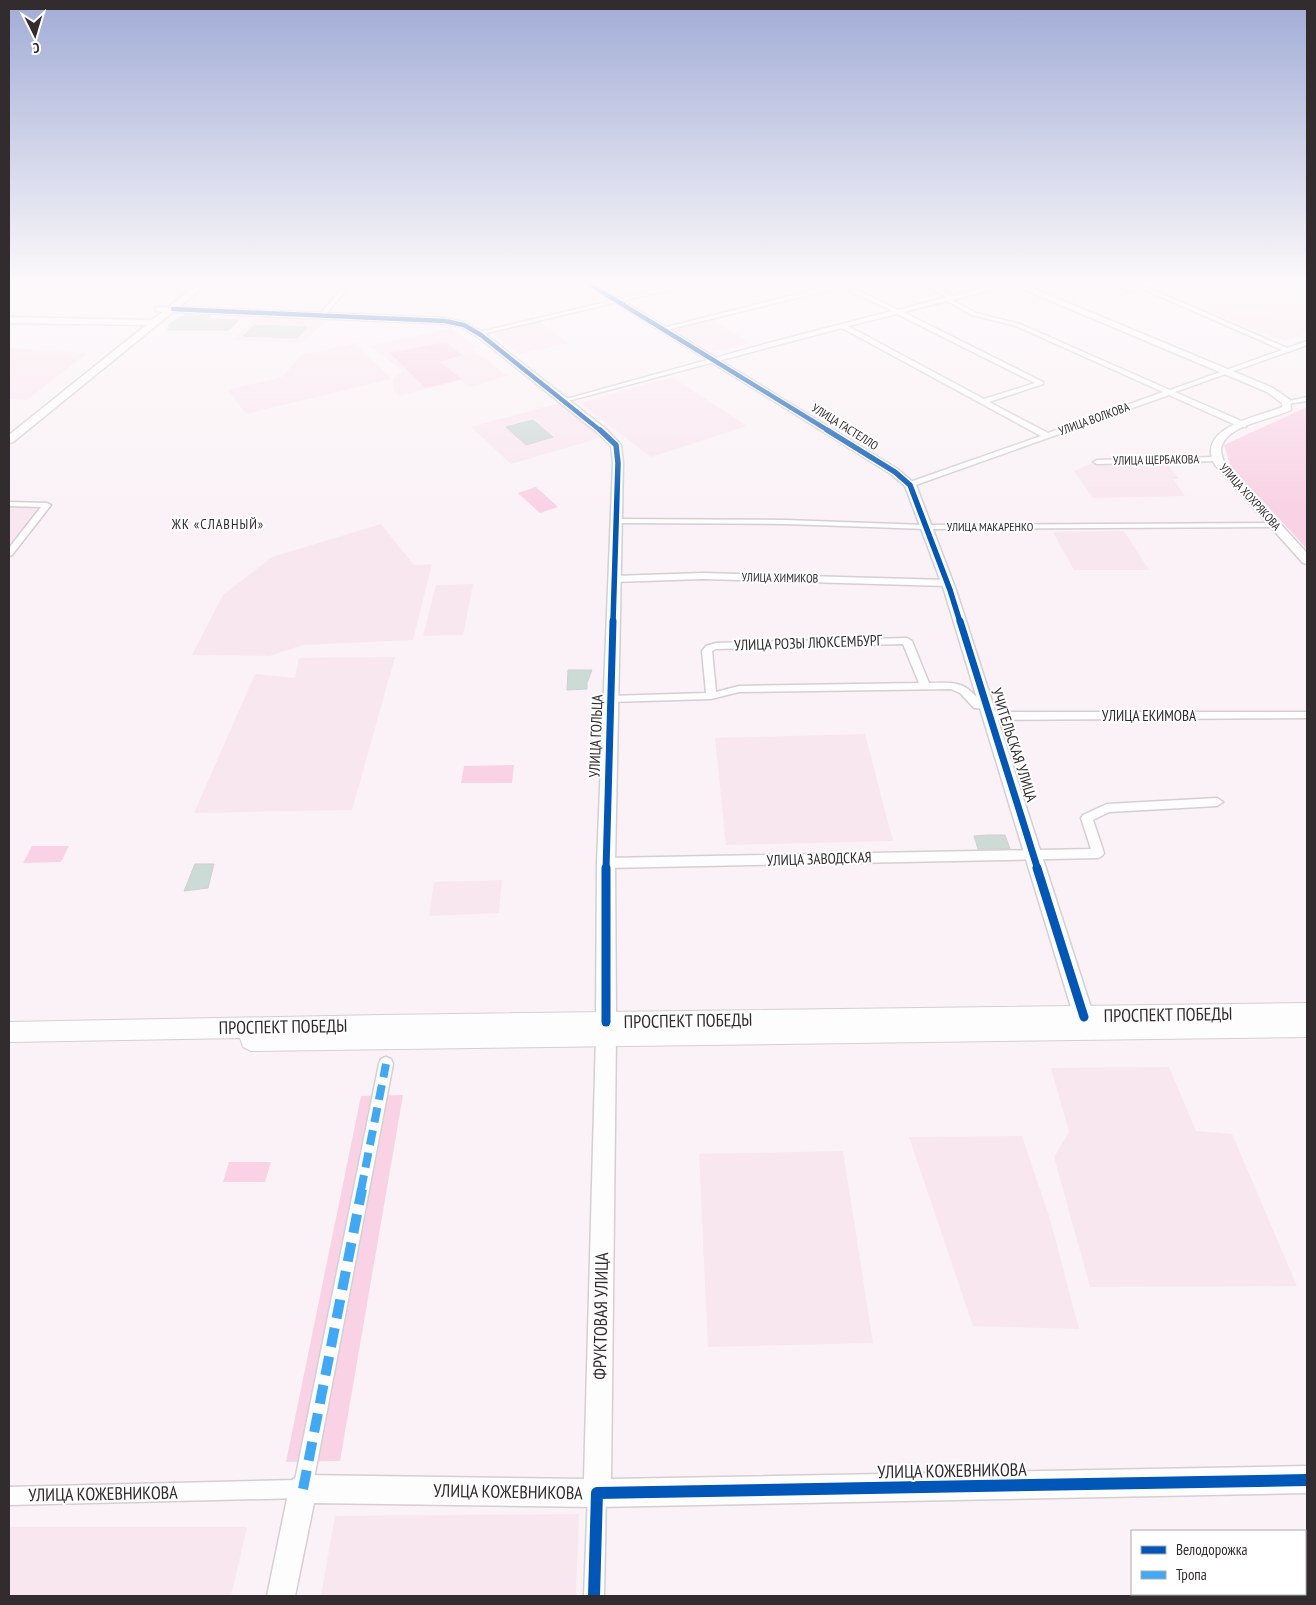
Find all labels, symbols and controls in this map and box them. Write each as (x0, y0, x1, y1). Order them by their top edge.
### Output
north arrow (10, 10, 60, 60)
text: С (32, 39, 40, 57)
street label: УЛИЦА ВОЛКОВА (1056, 399, 1132, 438)
street label: УЛИЦА ГАСТЕЛЛО (809, 400, 882, 453)
street label: УЛИЦА ЩЕРБАКОВА (1113, 451, 1200, 468)
street label: УЛИЦА ХОХРЯКОВА (1216, 460, 1285, 533)
district label: ЖК «СЛАВНЫЙ» (171, 515, 264, 533)
street label: УЛИЦА МАКАРЕНКО (947, 519, 1034, 534)
street label: УЛИЦА ХИМИКОВ (742, 569, 819, 586)
street label: УЛИЦА РОЗЫ ЛЮКСЕМБУРГ (734, 630, 883, 655)
street label: УЧИТЕЛЬСКАЯ УЛИЦА (987, 686, 1042, 805)
street label: УЛИЦА ГОЛЬЦА (585, 693, 606, 778)
street label: УЛИЦА ЕКИМОВА (1102, 706, 1197, 725)
street label: УЛИЦА ЗАВОДСКАЯ (766, 847, 872, 870)
street label: ПРОСПЕКТ ПОБЕДЫ (1103, 1002, 1232, 1027)
street label: ПРОСПЕКТ ПОБЕДЫ (623, 1008, 752, 1033)
street label: ПРОСПЕКТ ПОБЕДЫ (218, 1014, 347, 1039)
street label: ФРУКТОВАЯ УЛИЦА (588, 1252, 613, 1380)
street label: УЛИЦА КОЖЕВНИКОВА (877, 1458, 1027, 1483)
street label: УЛИЦА КОЖЕВНИКОВА (433, 1479, 583, 1504)
street label: УЛИЦА КОЖЕВНИКОВА (28, 1481, 178, 1506)
legend (1131, 1530, 1306, 1595)
text: Велодорожка (1176, 1540, 1247, 1559)
text: Тропа (1176, 1565, 1207, 1584)

